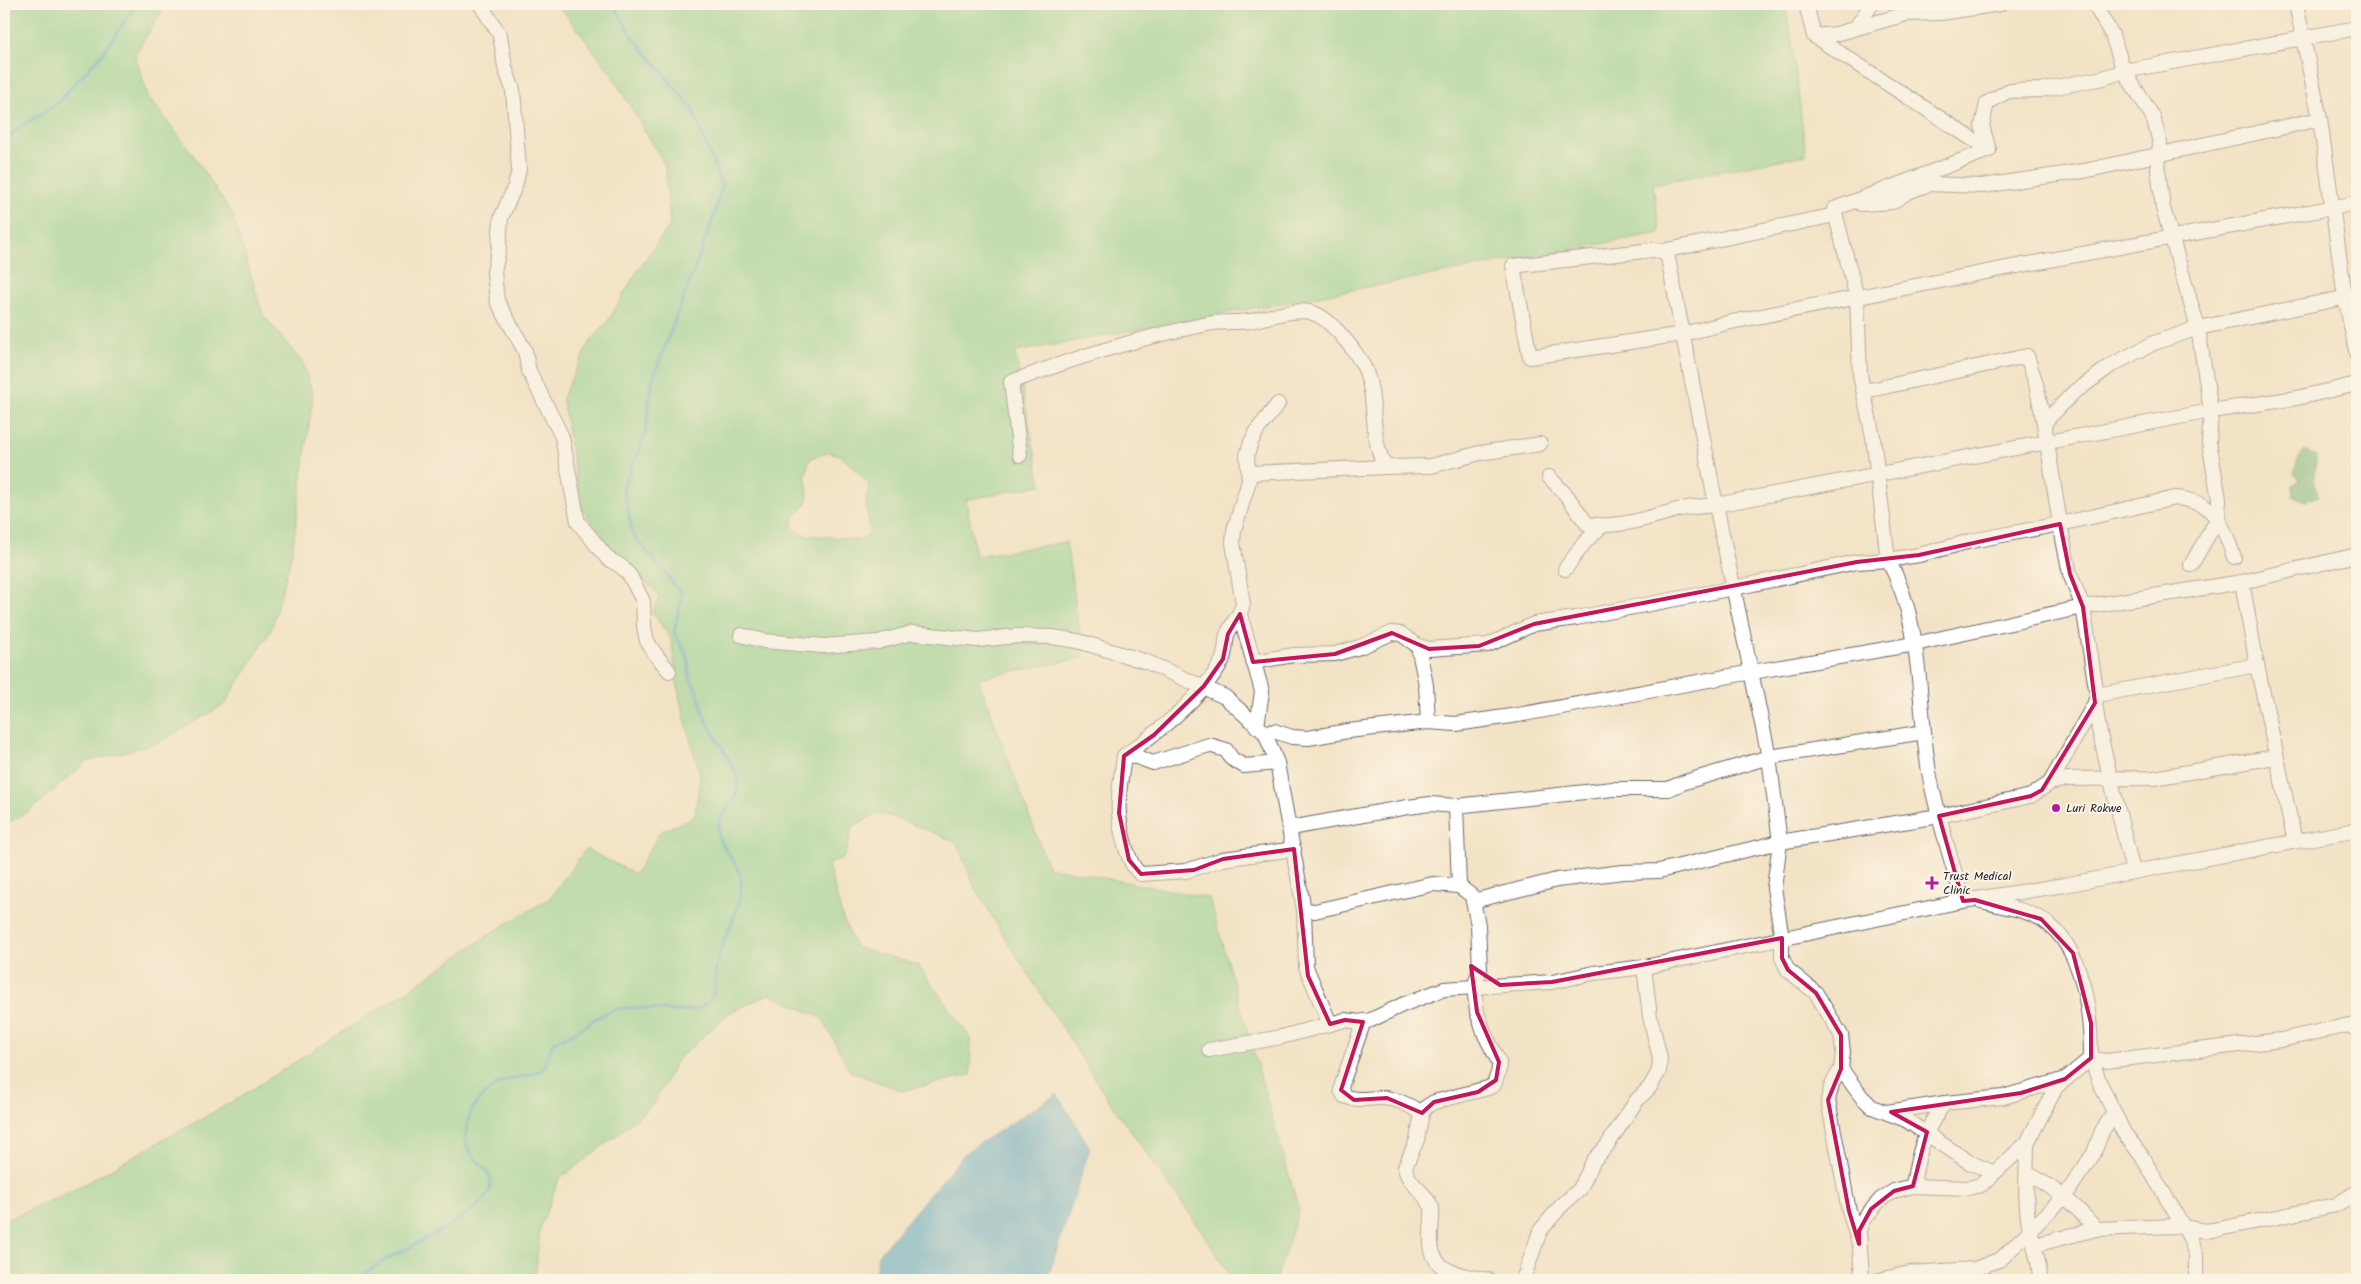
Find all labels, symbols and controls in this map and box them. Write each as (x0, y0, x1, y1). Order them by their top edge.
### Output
place label: Luri Rokwe (2066, 799, 2122, 818)
marker: Luri Rokwe (2050, 802, 2062, 814)
place label: Trust Medical Clinic (1943, 867, 2011, 900)
marker: Trust Medical Clinic (1925, 876, 1939, 890)

